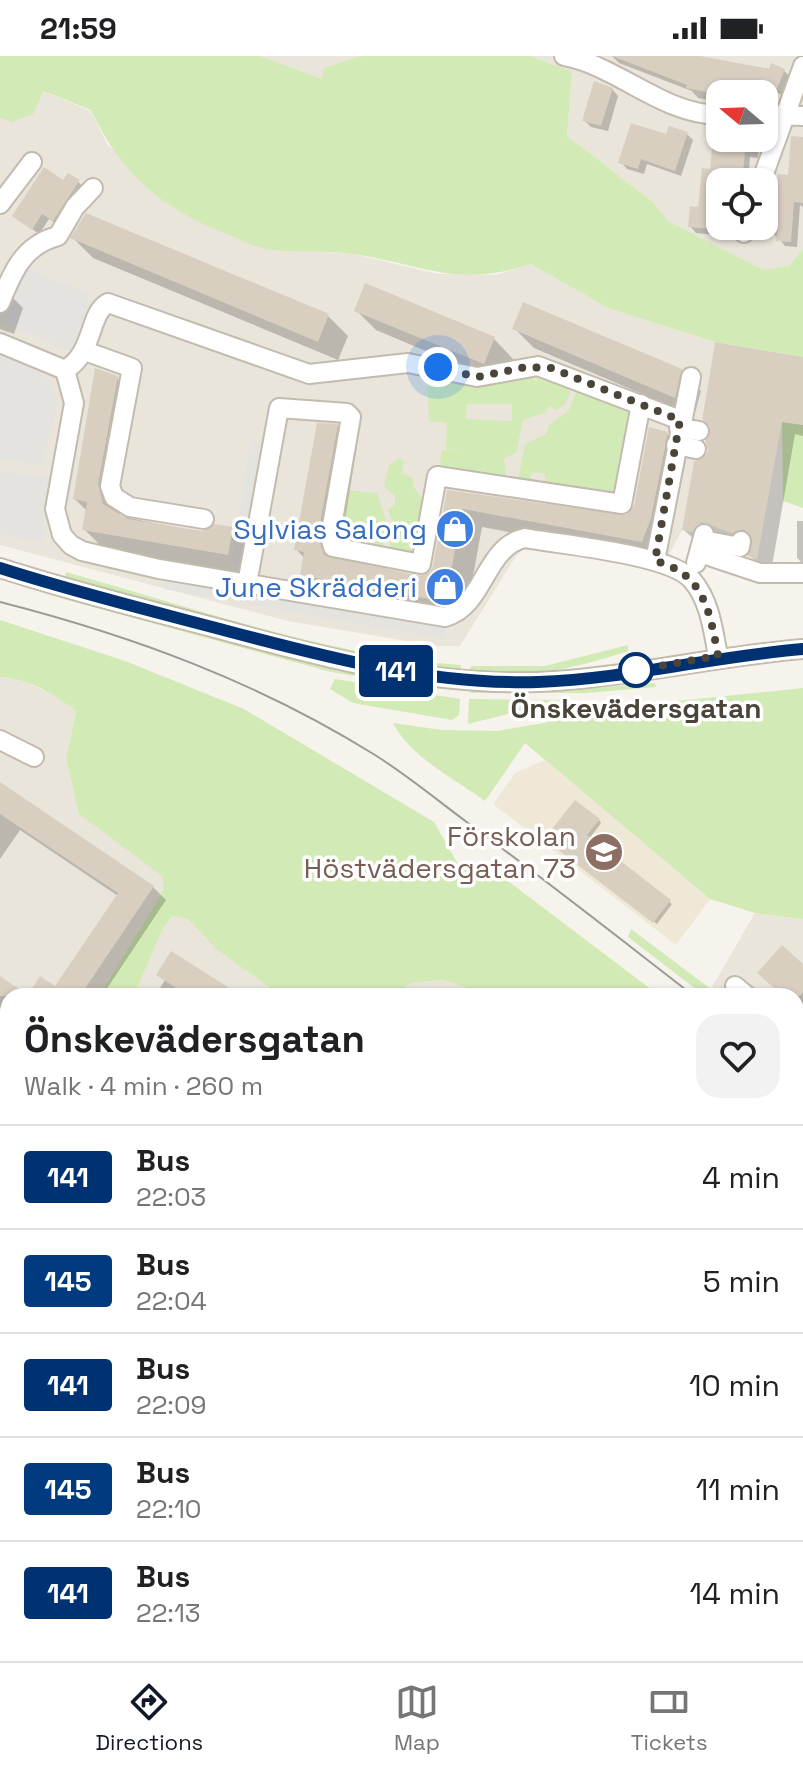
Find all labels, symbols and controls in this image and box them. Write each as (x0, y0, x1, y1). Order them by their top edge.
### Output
text: 21:59 (40, 9, 117, 48)
north arrow (706, 80, 778, 152)
map controls (706, 80, 778, 240)
button: locate (706, 168, 778, 240)
your location (418, 347, 458, 387)
shop icon: Sylvias Salong (434, 508, 476, 550)
place label: Sylvias Salong (233, 511, 427, 547)
shop icon: June Skrädderi (424, 566, 466, 608)
place label: June Skrädderi (215, 569, 417, 605)
line badge: 141 (350, 645, 442, 697)
text: 141 (375, 653, 417, 689)
marker: Önskevädersgatan (619, 653, 653, 687)
place label: Önskevädersgatan (510, 690, 762, 726)
place label: Förskolan Höstvädersgatan 73 (304, 818, 576, 886)
school or university icon: Förskolan Höstvädersgatan 73 (583, 831, 625, 873)
button: heart (696, 1014, 780, 1098)
text: Önskevädersgatan (24, 1015, 365, 1063)
text: Walk · 4 min · 260 m (24, 1069, 263, 1103)
text: Bus (136, 1141, 190, 1180)
text: 4 min (702, 1158, 780, 1197)
text: 141 (47, 1159, 89, 1195)
text: 22:03 (136, 1180, 206, 1214)
text: Bus (136, 1245, 190, 1284)
text: 5 min (703, 1262, 780, 1301)
text: 145 (44, 1263, 92, 1299)
text: 22:04 (136, 1284, 207, 1318)
text: Bus (136, 1349, 190, 1388)
text: 10 min (689, 1366, 780, 1405)
text: 141 (47, 1367, 89, 1403)
text: 22:09 (136, 1388, 207, 1422)
text: Bus (136, 1453, 190, 1492)
text: 11 min (696, 1470, 780, 1509)
text: 145 (44, 1471, 92, 1507)
text: 22:10 (136, 1492, 201, 1526)
text: Bus (136, 1557, 190, 1596)
text: 14 min (689, 1574, 780, 1613)
text: 141 (47, 1575, 89, 1611)
text: 22:13 (136, 1596, 201, 1630)
tab: Directions (95, 1680, 203, 1756)
tab: Map (394, 1680, 440, 1756)
tab: Tickets (631, 1680, 708, 1756)

